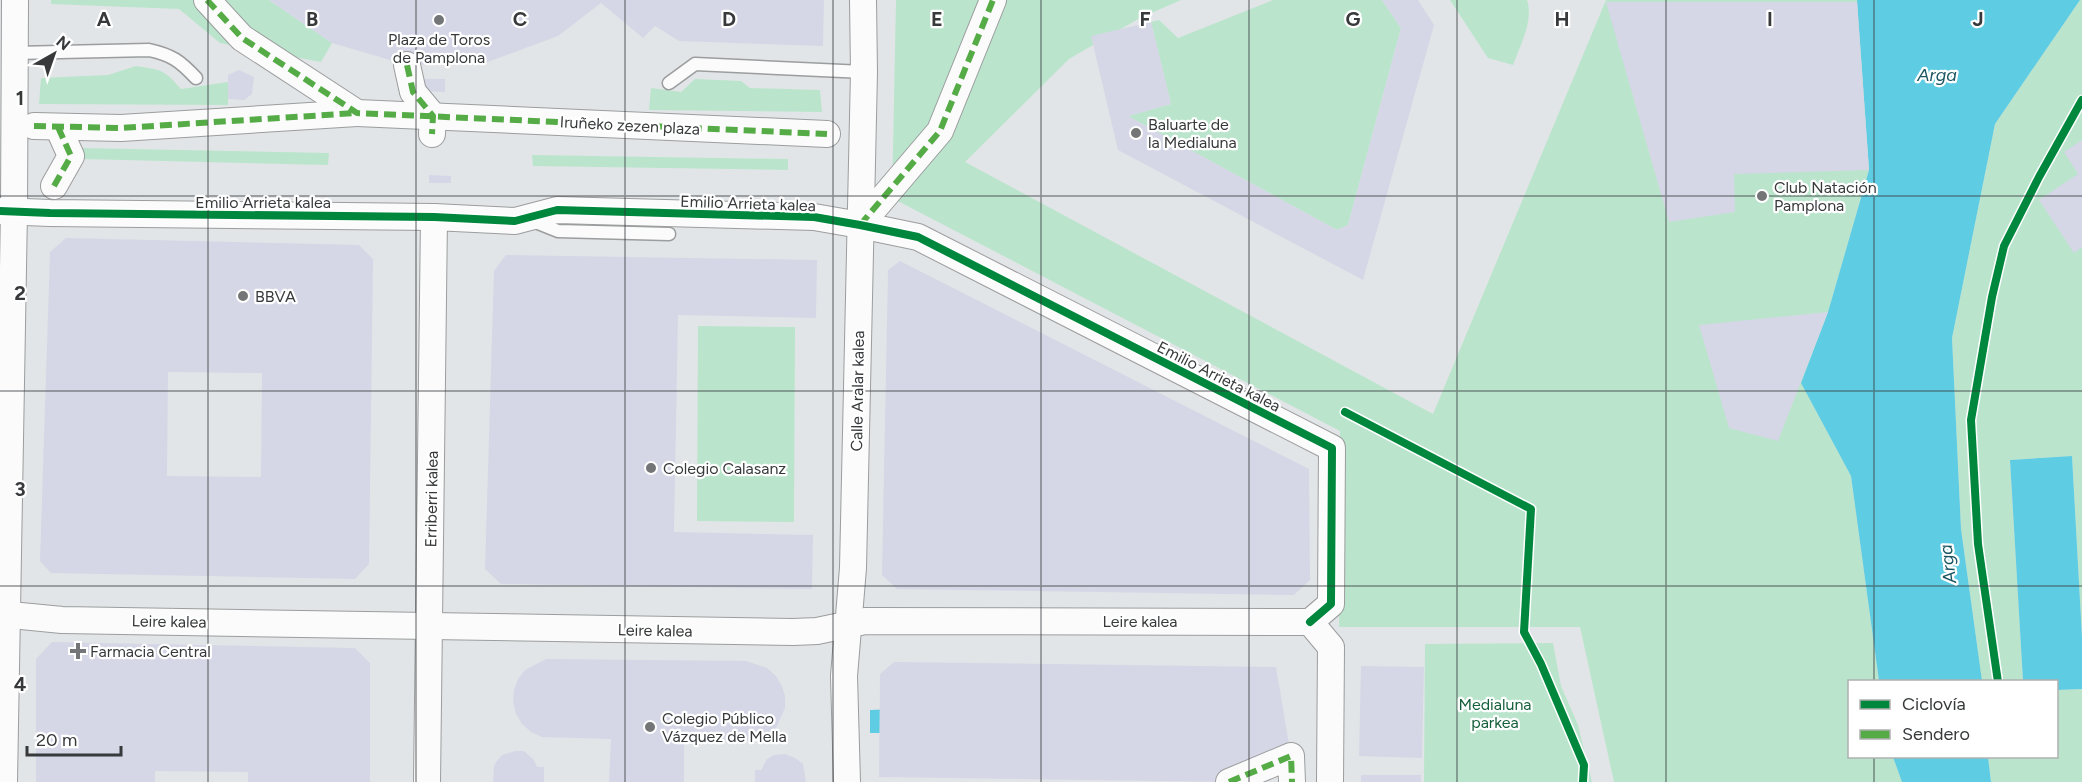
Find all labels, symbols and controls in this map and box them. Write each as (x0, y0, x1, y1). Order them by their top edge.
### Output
text: A (97, 7, 112, 31)
text: B (306, 7, 318, 31)
text: C (513, 7, 527, 31)
text: D (722, 7, 736, 31)
text: E (931, 7, 943, 31)
text: F (1139, 7, 1151, 31)
text: G (1346, 7, 1361, 31)
text: H (1555, 7, 1570, 31)
text: I (1767, 7, 1773, 31)
text: J (1972, 7, 1984, 31)
marker: Plaza de Toros de Pamplona (432, 13, 446, 27)
north arrow (24, 24, 84, 84)
place label: Plaza de Toros de Pamplona (388, 30, 490, 67)
text: N (52, 32, 74, 54)
water label: Arga (1916, 64, 1957, 86)
text: 1 (16, 86, 24, 110)
street label: Iruñeko zezen plaza (559, 112, 701, 139)
place label: Baluarte de la Medialuna (1148, 115, 1237, 152)
marker: Baluarte de la Medialuna (1129, 126, 1143, 140)
place label: Club Natación Pamplona (1774, 178, 1877, 215)
marker: Club Natación Pamplona (1755, 189, 1769, 203)
street label: Emilio Arrieta kalea (680, 192, 816, 215)
street label: Emilio Arrieta kalea (195, 193, 331, 212)
text: 2 (14, 281, 26, 305)
place label: BBVA (255, 287, 296, 306)
marker: BBVA (236, 289, 250, 303)
street label: Calle Aralar kalea (847, 330, 868, 452)
street label: Emilio Arrieta kalea (1154, 337, 1284, 416)
street label: Erriberri kalea (421, 450, 442, 548)
place label: Colegio Calasanz (663, 459, 786, 478)
marker: Colegio Calasanz (644, 461, 658, 475)
text: 3 (14, 477, 26, 501)
water label: Arga (1935, 543, 1961, 586)
street label: Leire kalea (131, 611, 207, 632)
street label: Leire kalea (1102, 612, 1178, 631)
street label: Leire kalea (617, 620, 693, 641)
place label: Farmacia Central (90, 642, 211, 661)
marker: Farmacia Central (71, 644, 85, 658)
text: 4 (14, 672, 27, 696)
legend (1848, 680, 2058, 758)
text: Ciclovía (1902, 693, 1966, 715)
park label: Medialuna parkea (1458, 695, 1532, 732)
place label: Colegio Público Vázquez de Mella (662, 709, 787, 746)
scale bar (27, 719, 122, 757)
marker: Colegio Público Vázquez de Mella (643, 720, 657, 734)
text: Sendero (1902, 723, 1970, 745)
text: 20 m (36, 729, 77, 751)

